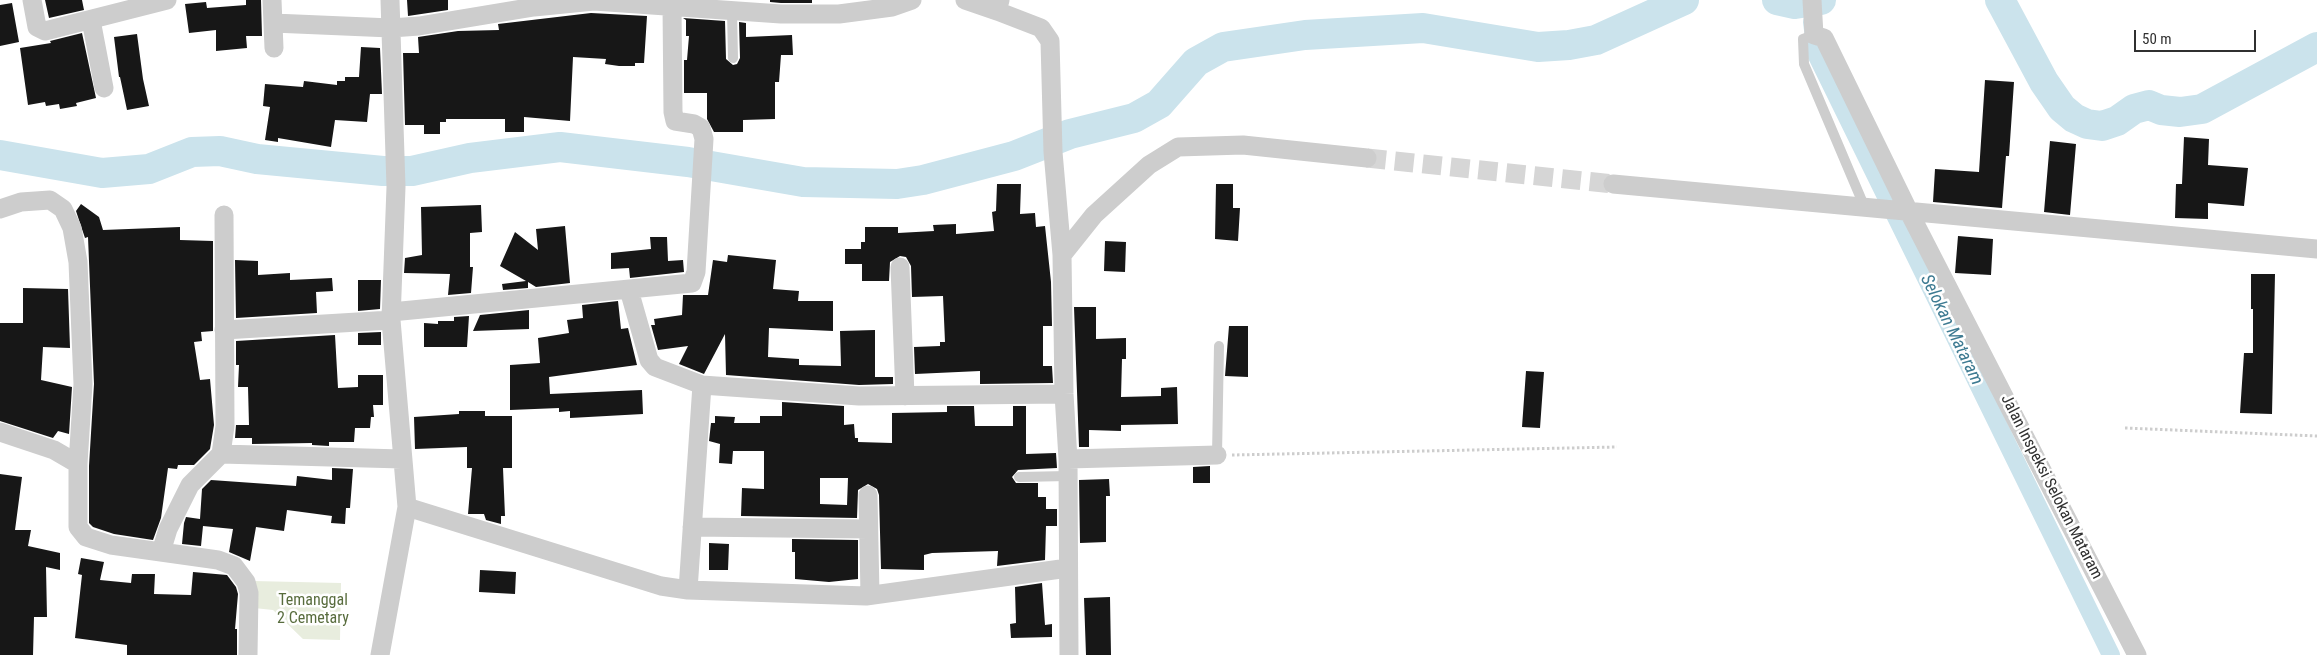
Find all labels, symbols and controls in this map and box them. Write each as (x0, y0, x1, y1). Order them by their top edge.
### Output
scale bar (2137, 20, 2260, 52)
text: 50 m (2142, 30, 2172, 48)
water label: Selokan Mataram (1915, 271, 1987, 389)
street label: Jalan Inspeksi Selokan Mataram (1996, 391, 2106, 583)
park label: Temanggal 2 Cemetary (277, 591, 349, 629)

